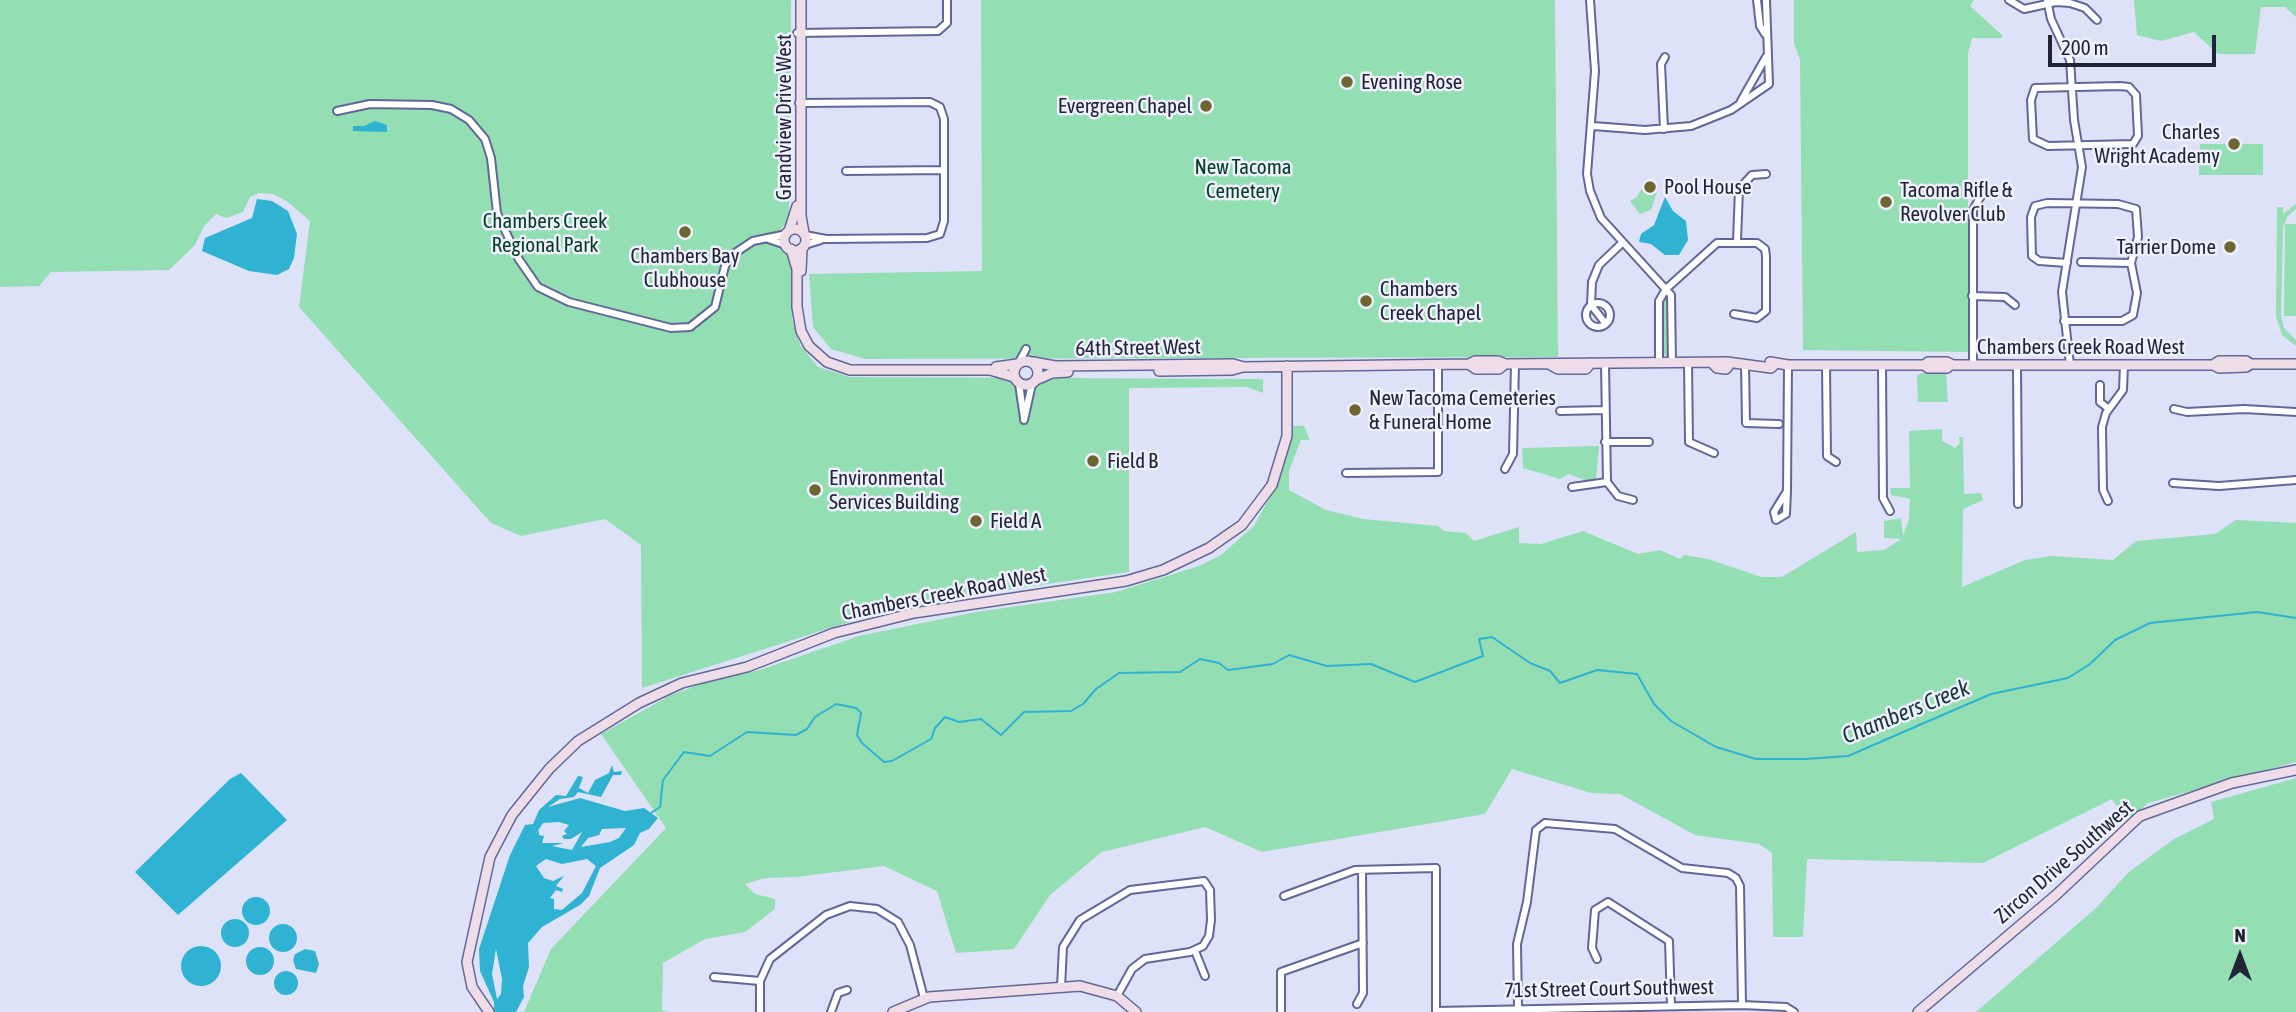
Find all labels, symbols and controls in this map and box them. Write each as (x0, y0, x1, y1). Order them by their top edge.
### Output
scale bar (2051, 21, 2219, 65)
street label: Grandview Drive West (771, 34, 797, 200)
text: 200 m (2061, 35, 2109, 59)
place label: Evening Rose (1361, 69, 1462, 95)
marker: Evening Rose (1339, 74, 1355, 90)
place label: Evergreen Chapel (1058, 93, 1192, 119)
marker: Evergreen Chapel (1198, 98, 1214, 114)
place label: Charles Wright Academy (2095, 119, 2220, 169)
marker: Charles Wright Academy (2226, 136, 2242, 152)
park label: New Tacoma Cemetery (1194, 154, 1292, 204)
place label: Pool House (1664, 174, 1751, 200)
place label: Tacoma Rifle & Revolver Club (1900, 177, 2013, 227)
marker: Pool House (1642, 179, 1658, 195)
marker: Tacoma Rifle & Revolver Club (1878, 194, 1894, 210)
park label: Chambers Creek Regional Park (483, 208, 607, 258)
marker: Chambers Bay Clubhouse (677, 224, 693, 240)
place label: Tarrier Dome (2116, 234, 2216, 260)
marker: Tarrier Dome (2222, 239, 2238, 255)
place label: Chambers Bay Clubhouse (631, 243, 739, 293)
place label: Chambers Creek Chapel (1380, 276, 1481, 326)
marker: Chambers Creek Chapel (1358, 293, 1374, 309)
street label: 64th Street West (1075, 334, 1201, 362)
street label: Chambers Creek Road West (1977, 334, 2185, 360)
place label: New Tacoma Cemeteries & Funeral Home (1369, 385, 1556, 435)
marker: New Tacoma Cemeteries & Funeral Home (1347, 402, 1363, 418)
place label: Field B (1107, 448, 1158, 474)
marker: Field B (1085, 453, 1101, 469)
place label: Environmental Services Building (829, 465, 959, 515)
marker: Environmental Services Building (807, 482, 823, 498)
place label: Field A (990, 508, 1041, 534)
marker: Field A (968, 513, 984, 529)
street label: Chambers Creek Road West (840, 562, 1048, 626)
water label: Chambers Creek (1838, 674, 1974, 750)
street label: Zircon Drive Southwest (1990, 795, 2138, 929)
north arrow (2205, 921, 2275, 991)
text: N (2234, 924, 2246, 946)
street label: 71st Street Court Southwest (1504, 975, 1714, 1003)

